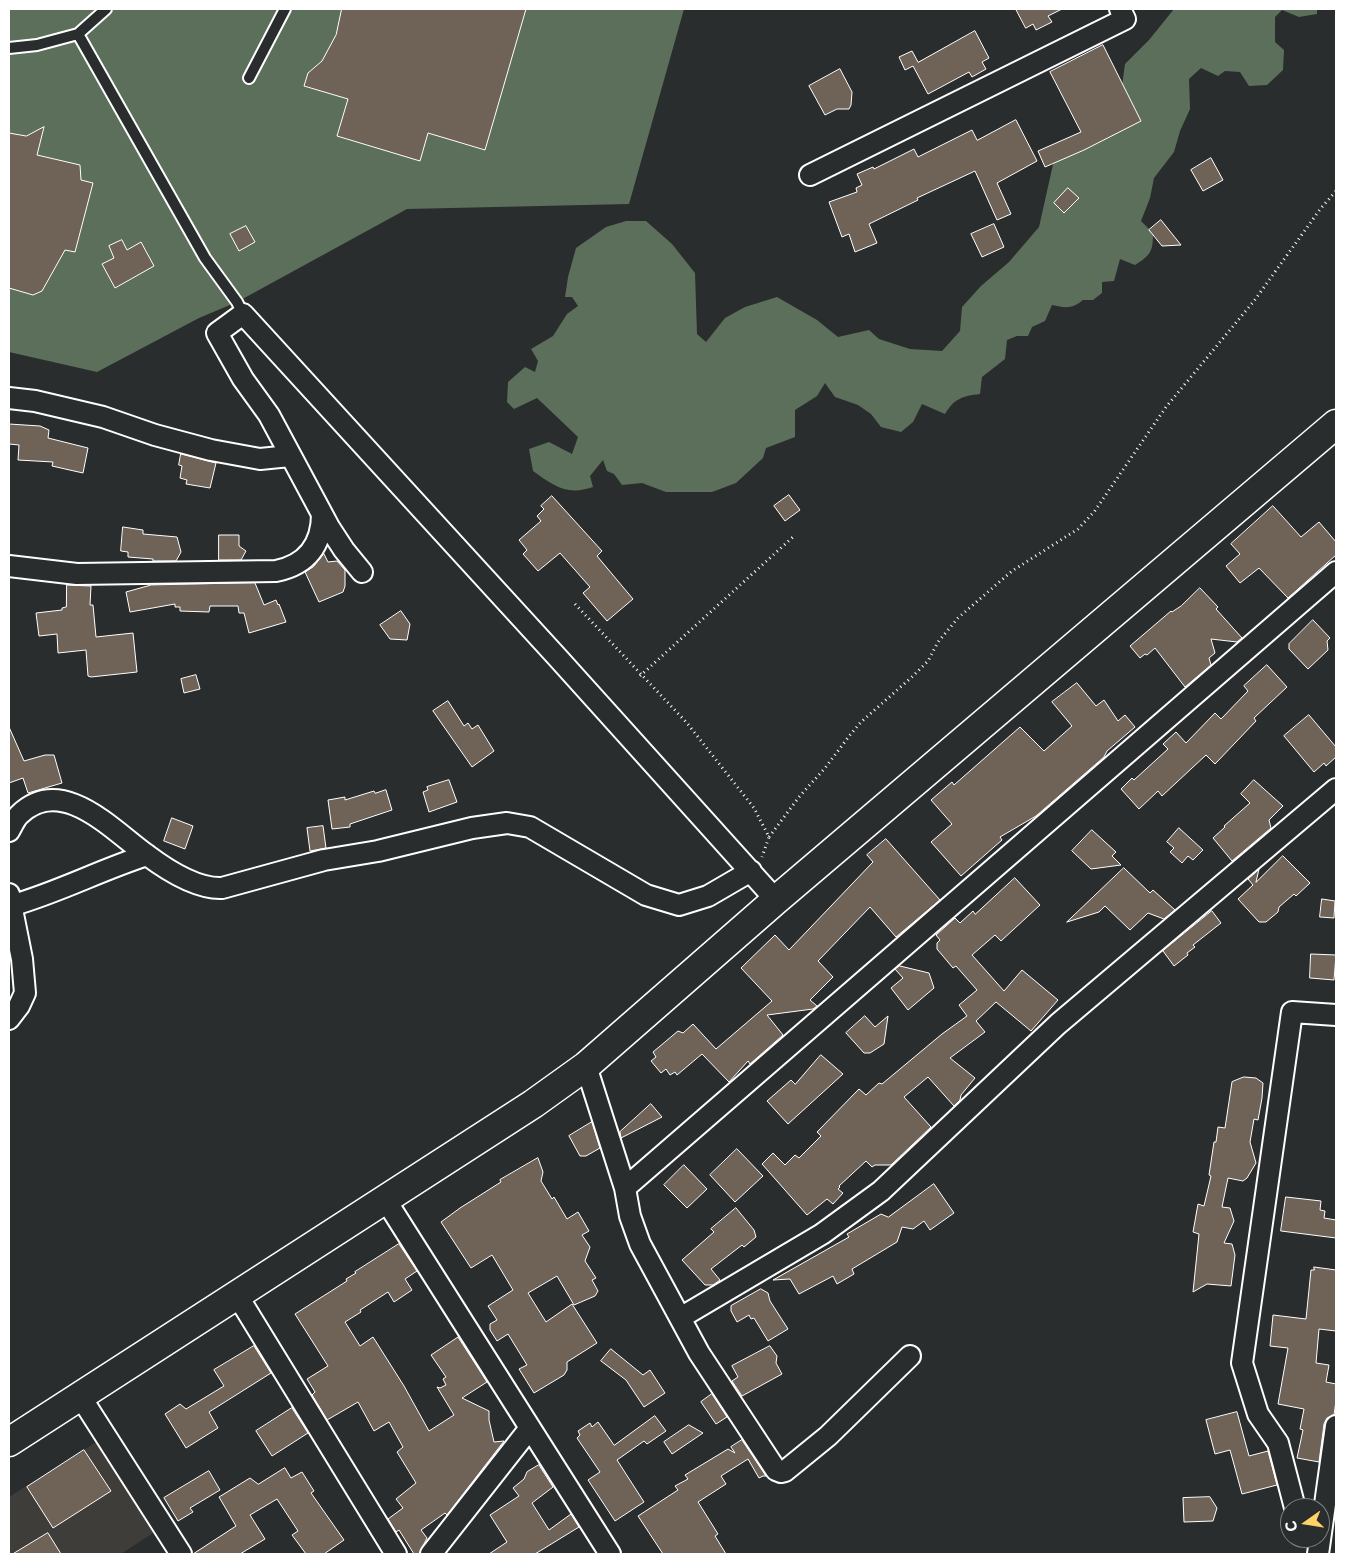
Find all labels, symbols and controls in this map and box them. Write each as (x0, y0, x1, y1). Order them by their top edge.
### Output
north arrow (1280, 1498, 1330, 1548)
text: С (1279, 1519, 1302, 1534)

